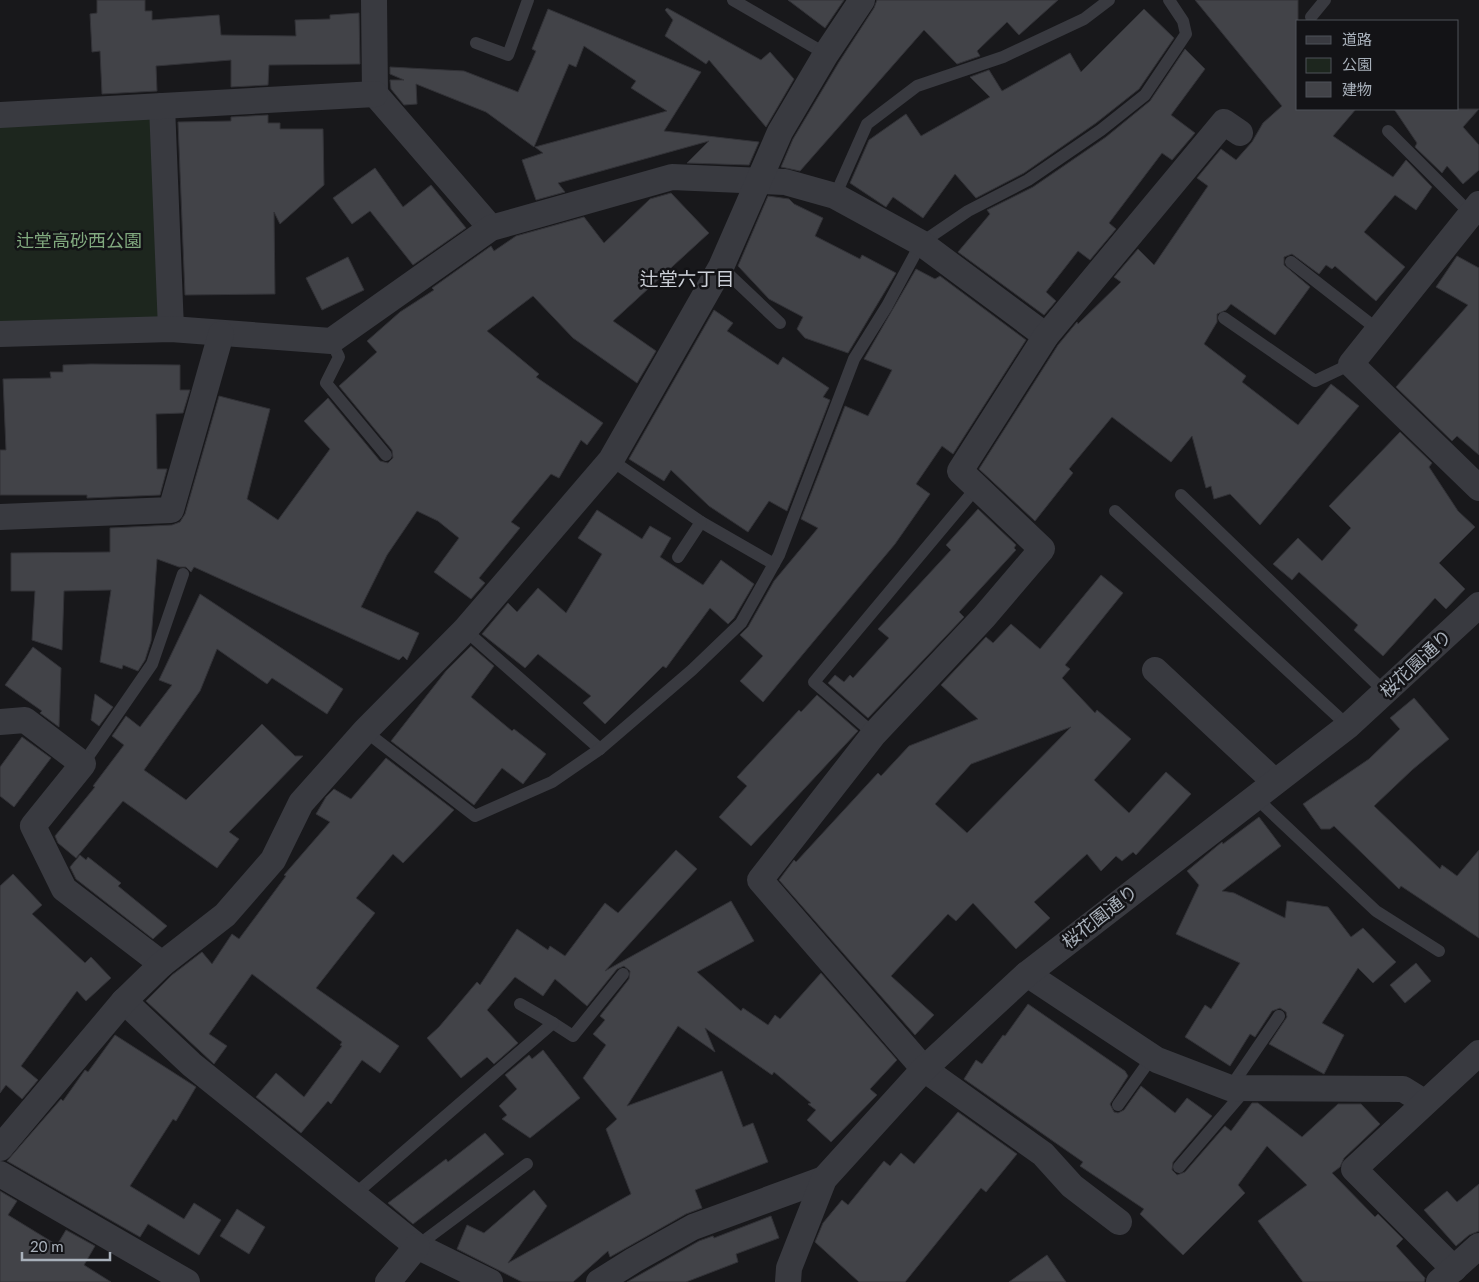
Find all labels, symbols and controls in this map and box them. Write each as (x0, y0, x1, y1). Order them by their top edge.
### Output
legend (1296, 20, 1459, 110)
text: 道路 (1342, 30, 1372, 48)
text: 公園 (1342, 55, 1372, 73)
text: 建物 (1342, 80, 1372, 98)
park label: 辻堂高砂西公園 (16, 229, 142, 251)
district label: 辻堂六丁目 (639, 267, 735, 290)
street label: 桜花園通り (1375, 625, 1456, 702)
street label: 桜花園通り (1057, 880, 1142, 953)
scale bar (22, 1230, 110, 1262)
text: 20 m (30, 1237, 64, 1255)

